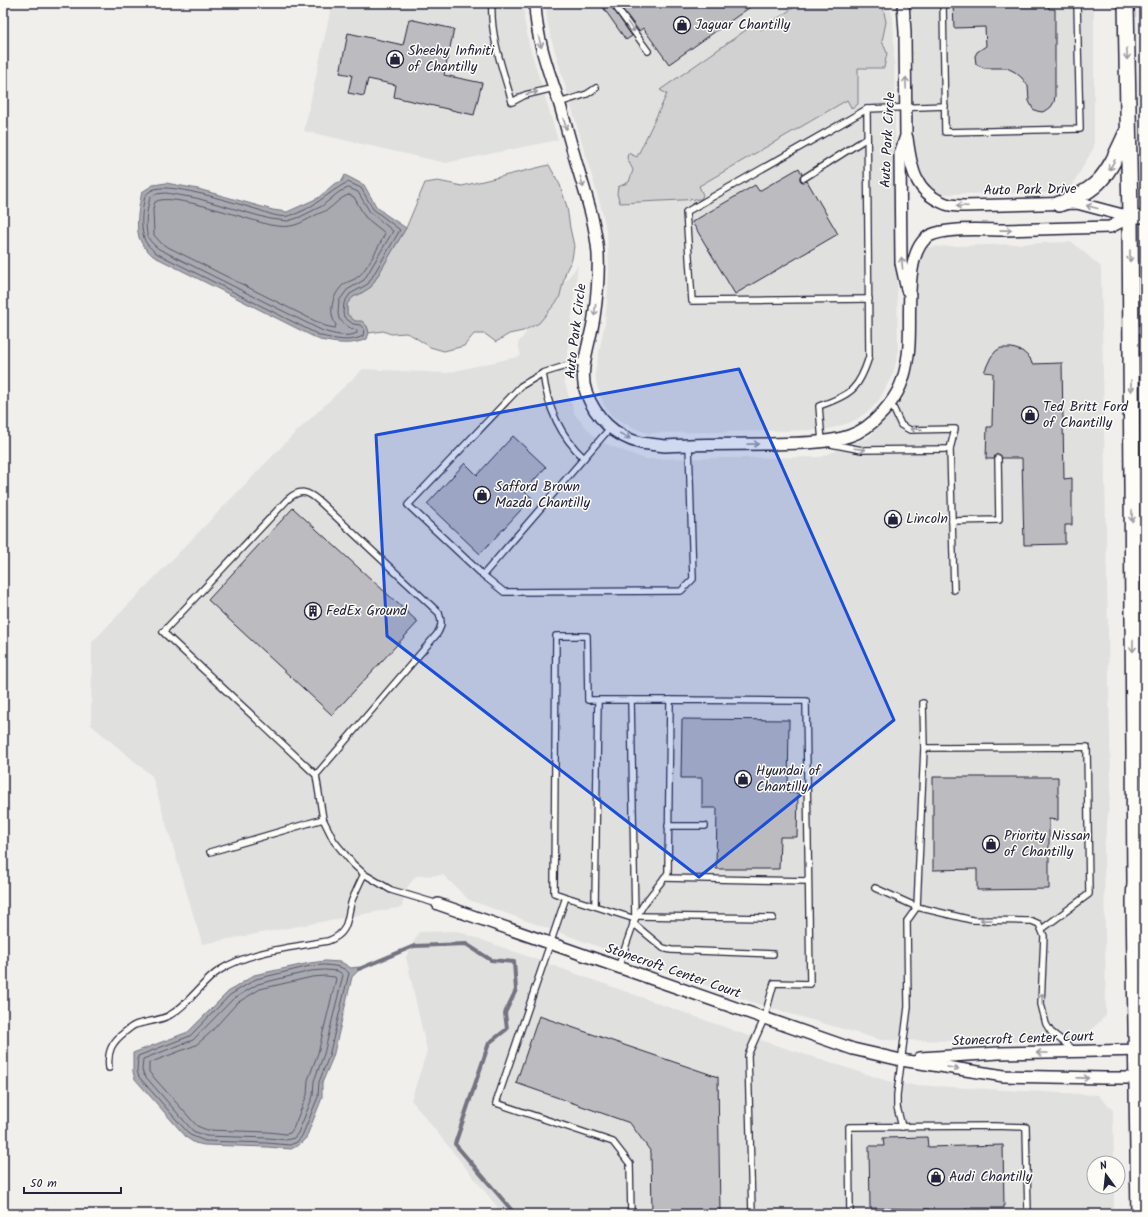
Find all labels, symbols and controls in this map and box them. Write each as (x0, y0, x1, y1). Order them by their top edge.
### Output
place label: Jaguar Chantilly (695, 14, 791, 36)
shop icon: Jaguar Chantilly (672, 15, 692, 35)
one-way arrow (627, 22, 635, 33)
one-way arrow (537, 35, 544, 48)
place label: Sheehy Infiniti of Chantilly (408, 40, 495, 78)
one-way arrow (1123, 47, 1130, 60)
shop icon: Sheehy Infiniti of Chantilly (385, 49, 405, 69)
one-way arrow (902, 77, 910, 90)
one-way arrow (525, 89, 538, 96)
street label: Auto Park Circle (875, 91, 902, 188)
one-way arrow (562, 117, 569, 130)
one-way arrow (1107, 159, 1115, 171)
one-way arrow (579, 175, 586, 188)
street label: Auto Park Drive (983, 178, 1077, 202)
one-way arrow (956, 202, 969, 209)
one-way arrow (1086, 203, 1099, 210)
one-way arrow (999, 226, 1012, 233)
one-way arrow (1126, 249, 1134, 262)
one-way arrow (898, 257, 905, 270)
street label: Auto Park Circle (559, 281, 593, 380)
one-way arrow (591, 303, 599, 316)
one-way arrow (1127, 379, 1135, 392)
place label: Ted Britt Ford of Chantilly (1043, 396, 1129, 434)
shop icon: Ted Britt Ford of Chantilly (1020, 405, 1040, 425)
one-way arrow (910, 426, 923, 433)
one-way arrow (619, 433, 631, 440)
one-way arrow (746, 440, 759, 448)
one-way arrow (853, 445, 866, 453)
place label: Safford Brown Mazda Chantilly (495, 476, 590, 514)
shop icon: Safford Brown Mazda Chantilly (472, 485, 492, 505)
place label: Lincoln (906, 508, 948, 530)
shop icon: Lincoln (883, 509, 903, 529)
one-way arrow (1128, 509, 1136, 522)
place label: FedEx Ground (326, 600, 408, 622)
building icon: FedEx Ground (303, 601, 323, 621)
one-way arrow (1129, 639, 1137, 652)
place label: Hyundai of Chantilly (756, 760, 822, 798)
shop icon: Hyundai of Chantilly (733, 769, 753, 789)
place label: Priority Nissan of Chantilly (1004, 825, 1090, 863)
shop icon: Priority Nissan of Chantilly (981, 834, 1001, 854)
one-way arrow (980, 916, 993, 924)
street label: Stonecroft Center Court (602, 937, 744, 1005)
one-way arrow (1038, 993, 1046, 1006)
street label: Stonecroft Center Court (952, 1026, 1095, 1052)
one-way arrow (1036, 1049, 1049, 1057)
one-way arrow (947, 1064, 960, 1072)
one-way arrow (1076, 1074, 1089, 1082)
north arrow (1086, 1155, 1126, 1195)
text: N (1098, 1157, 1109, 1176)
place label: Audi Chantilly (949, 1166, 1033, 1188)
shop icon: Audi Chantilly (926, 1167, 946, 1187)
scale bar (24, 1169, 121, 1195)
text: 50 m (30, 1174, 57, 1193)

